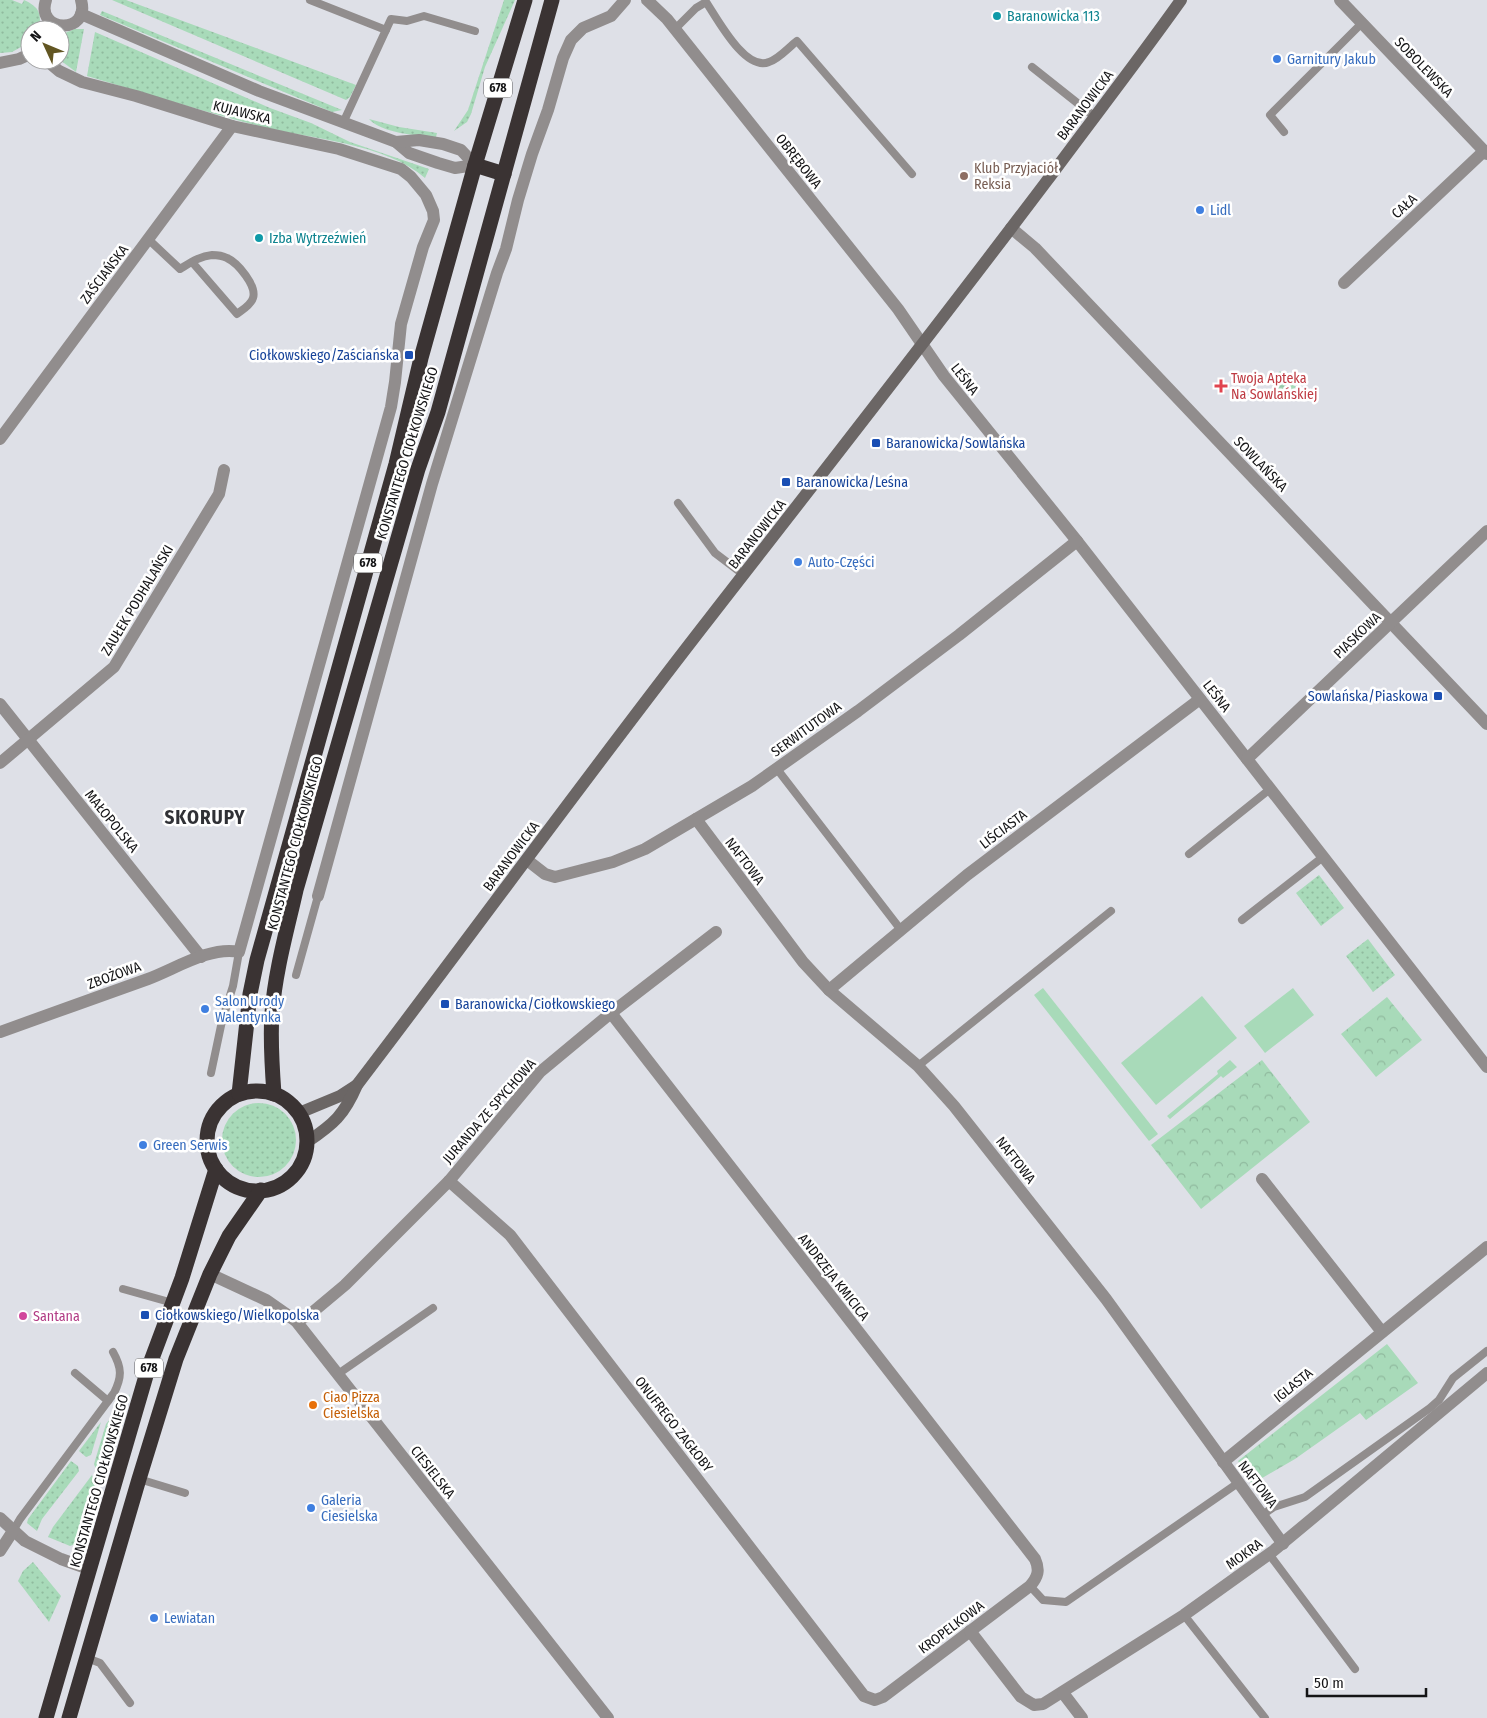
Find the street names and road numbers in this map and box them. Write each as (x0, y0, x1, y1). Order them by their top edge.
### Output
street label: SOBOLEWSKA (1391, 34, 1457, 101)
street label: BARANOWICKA (1054, 66, 1118, 144)
road number: 678 (484, 78, 512, 98)
street label: KUJAWSKA (211, 97, 273, 128)
street label: OBRĘBOWA (772, 130, 826, 193)
street label: CAŁA (1388, 190, 1421, 222)
street label: ZAŚCIAŃSKA (76, 240, 132, 307)
street label: LEŚNA (947, 359, 983, 399)
street label: KONSTANTEGO CIOŁKOWSKIEGO (373, 365, 442, 541)
street label: SOWLAŃSKA (1230, 433, 1292, 496)
street label: BARANOWICKA (725, 496, 790, 572)
street label: ZAUŁEK PODHALAŃSKI (97, 541, 177, 659)
road number: 678 (354, 554, 382, 572)
street label: PIASKOWA (1330, 608, 1385, 662)
street label: LEŚNA (1199, 676, 1235, 716)
street label: SERWITUTOWA (768, 698, 845, 761)
street label: KONSTANTEGO CIOŁKOWSKIEGO (264, 754, 327, 932)
street label: MAŁOPOLSKA (81, 787, 142, 857)
street label: LIŚCIASTA (976, 805, 1031, 853)
street label: BARANOWICKA (480, 817, 544, 895)
street label: NAFTOWA (721, 834, 768, 889)
street label: ZBOŻOWA (85, 958, 144, 993)
street label: JURANDA ZE SPYCHOWA (439, 1055, 540, 1167)
street label: NAFTOWA (992, 1134, 1040, 1188)
street label: ANDRZEJA KMICICA (794, 1231, 873, 1325)
road number: 678 (135, 1359, 163, 1378)
street label: IGLASTA (1270, 1364, 1317, 1406)
street label: ONUFREGO ZAGŁOBY (631, 1373, 716, 1475)
street label: KONSTANTEGO CIOŁKOWSKIEGO (67, 1392, 132, 1570)
street label: CIESIELSKA (407, 1443, 459, 1503)
street label: NAFTOWA (1234, 1457, 1281, 1512)
street label: MOKRA (1223, 1535, 1266, 1573)
street label: KROPELKOWA (915, 1597, 988, 1658)

